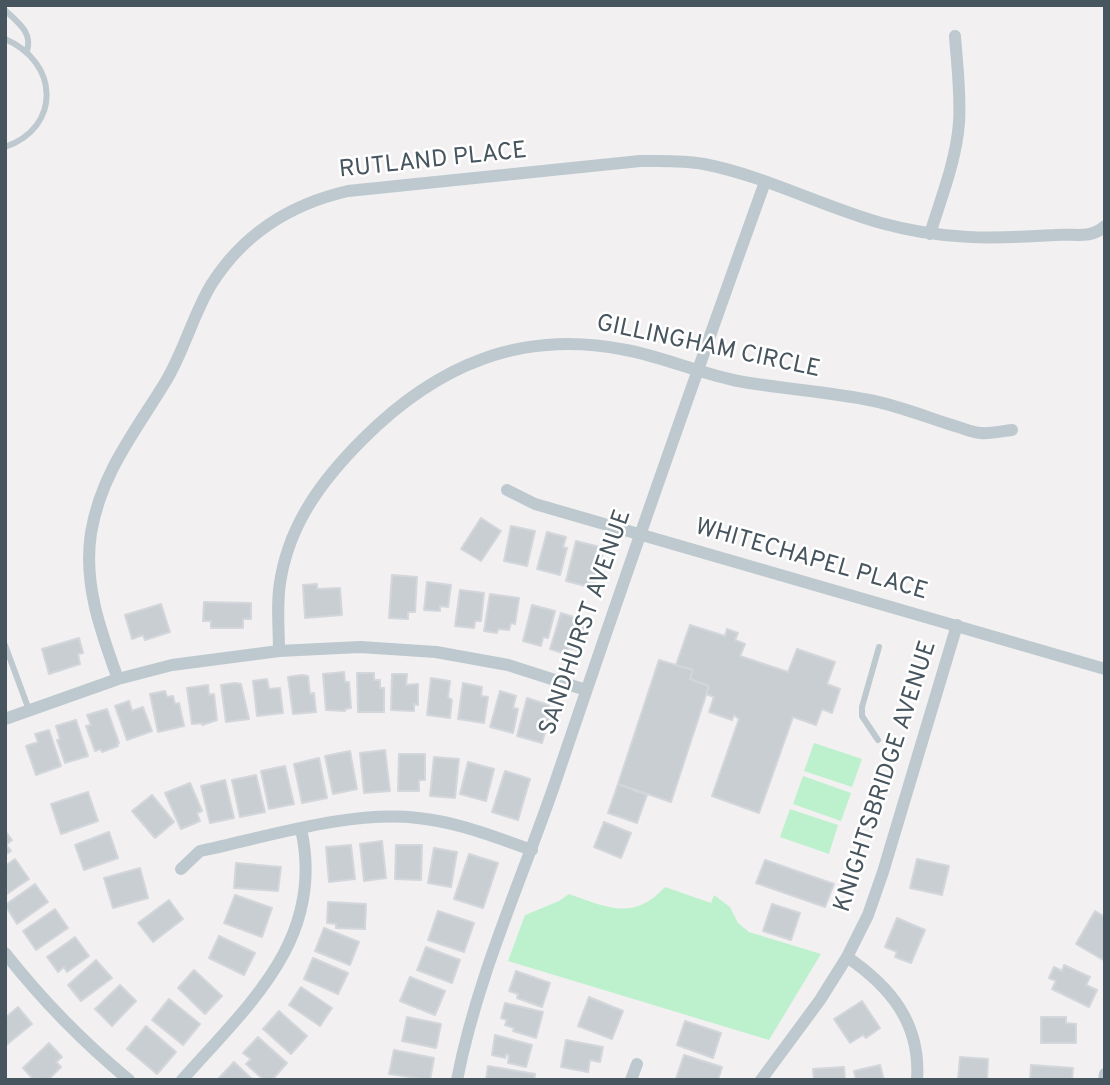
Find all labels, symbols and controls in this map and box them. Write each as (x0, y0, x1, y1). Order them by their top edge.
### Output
street label: RUTLAND PLACE (338, 138, 528, 186)
street label: GILLINGHAM CIRCLE (593, 310, 823, 386)
street label: SANDHURST AVENUE (535, 507, 639, 739)
street label: WHITECHAPEL PLACE (691, 514, 931, 608)
street label: KNIGHTSBRIDGE AVENUE (830, 638, 944, 916)

